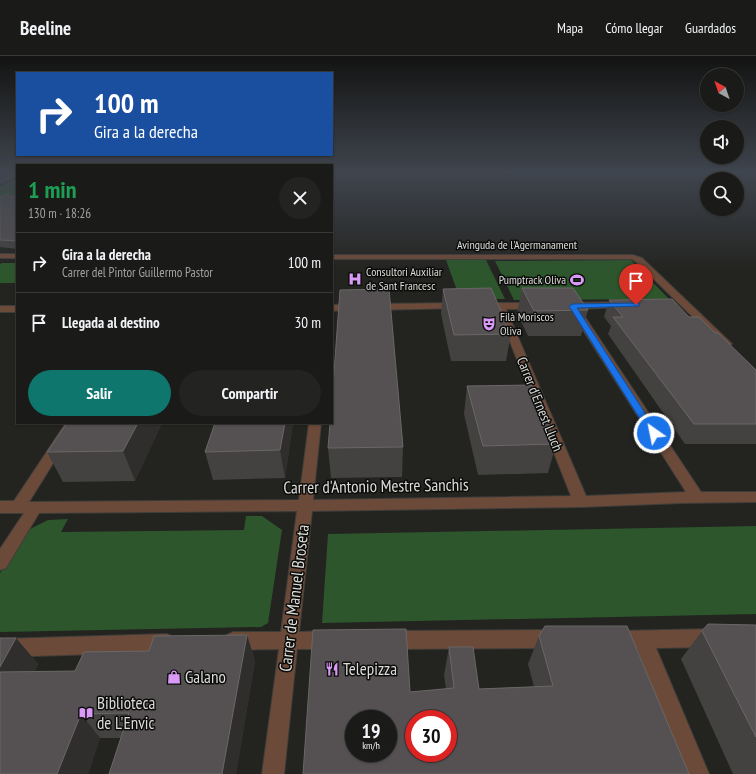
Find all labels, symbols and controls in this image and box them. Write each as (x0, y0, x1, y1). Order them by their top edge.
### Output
text: Beeline (20, 16, 71, 40)
text: Mapa (557, 19, 583, 37)
text: Cómo llegar (605, 19, 663, 37)
text: Guardados (685, 19, 736, 37)
north arrow (700, 68, 744, 112)
map controls (700, 68, 744, 216)
text: 100 m (94, 84, 158, 121)
icon: right (28, 88, 80, 140)
text: Gira a la derecha (94, 120, 198, 143)
button: sound (700, 120, 744, 164)
button: search (700, 172, 744, 216)
text: 1 min (28, 174, 76, 205)
button: close (279, 177, 321, 219)
text: 130 m · 18:26 (28, 205, 91, 222)
street label: Avinguda de l'Agermanament (457, 237, 578, 252)
text: Gira a la derecha (62, 245, 151, 264)
icon: right (28, 252, 50, 274)
text: 100 m (288, 253, 321, 272)
text: Carrer del Pintor Guillermo Pastor (62, 264, 213, 281)
place label: Consultori Auxiliar de Sant Francesc (366, 264, 443, 293)
pin (619, 264, 653, 305)
icon: arrive (625, 270, 647, 292)
hospital icon: Consultori Auxiliar de Sant Francesc (347, 271, 363, 287)
place label: Pumptrack Oliva (499, 272, 566, 287)
sports icon: Pumptrack Oliva (569, 272, 585, 288)
place label: Filà Moriscos Oliva (500, 309, 554, 338)
icon: arrive (28, 312, 50, 334)
text: Llegada al destino (62, 313, 160, 332)
text: 30 m (295, 313, 321, 332)
theatre icon: Filà Moriscos Oliva (481, 316, 497, 332)
street label: Carrer d'Ernest Lluch (513, 354, 567, 454)
button: Salir (28, 370, 171, 416)
button: Compartir (179, 370, 321, 416)
position arrow (633, 412, 675, 454)
street label: Carrer d'Antonio Mestre Sanchis (283, 473, 469, 499)
street label: Carrer de Manuel Broseta (274, 523, 314, 673)
place label: Telepizza (343, 658, 397, 680)
restaurant icon: Telepizza (324, 661, 340, 677)
place label: Galano (185, 666, 226, 688)
shop icon: Galano (166, 669, 182, 685)
place label: Biblioteca de L'Envic (97, 692, 155, 734)
library icon: Biblioteca de L'Envic (78, 705, 94, 721)
speed limit sign: 30 (405, 710, 457, 762)
text: 19 (361, 718, 381, 744)
text: km/h (362, 739, 380, 752)

